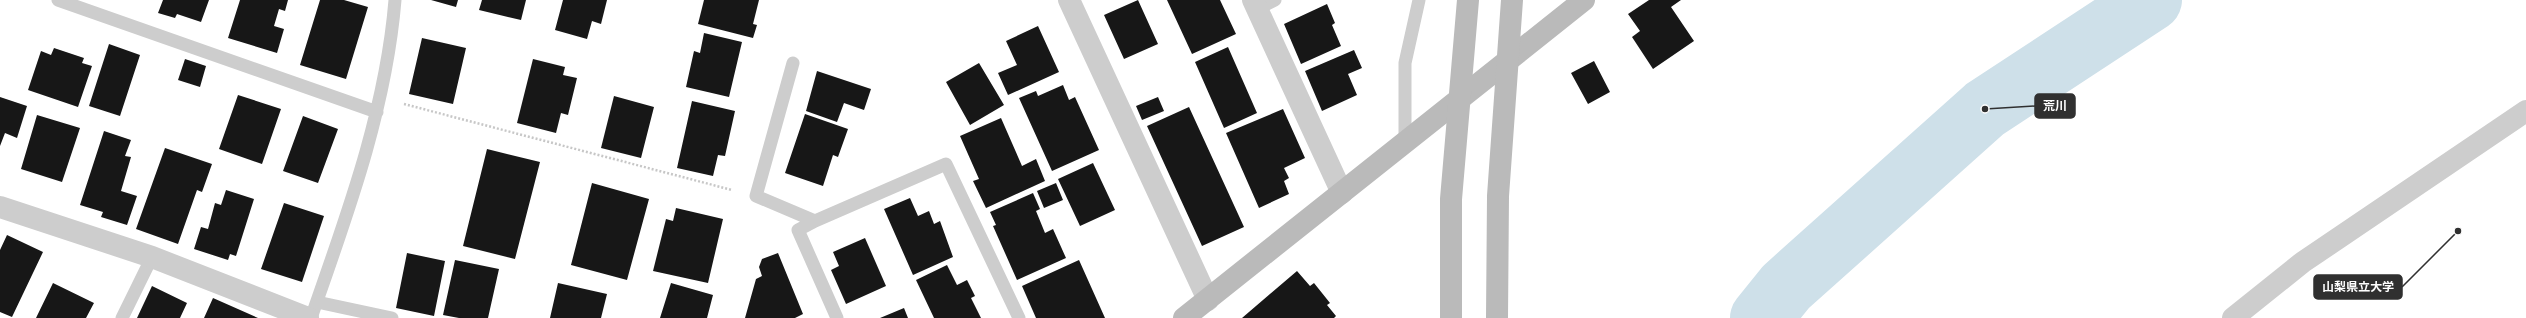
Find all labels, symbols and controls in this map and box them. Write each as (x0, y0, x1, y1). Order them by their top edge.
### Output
callout: 荒川 (2035, 94, 2075, 118)
text: 荒川 (2043, 98, 2067, 114)
callout: 山梨県立大学 (2314, 275, 2402, 299)
text: 山梨県立大学 (2322, 279, 2394, 295)

